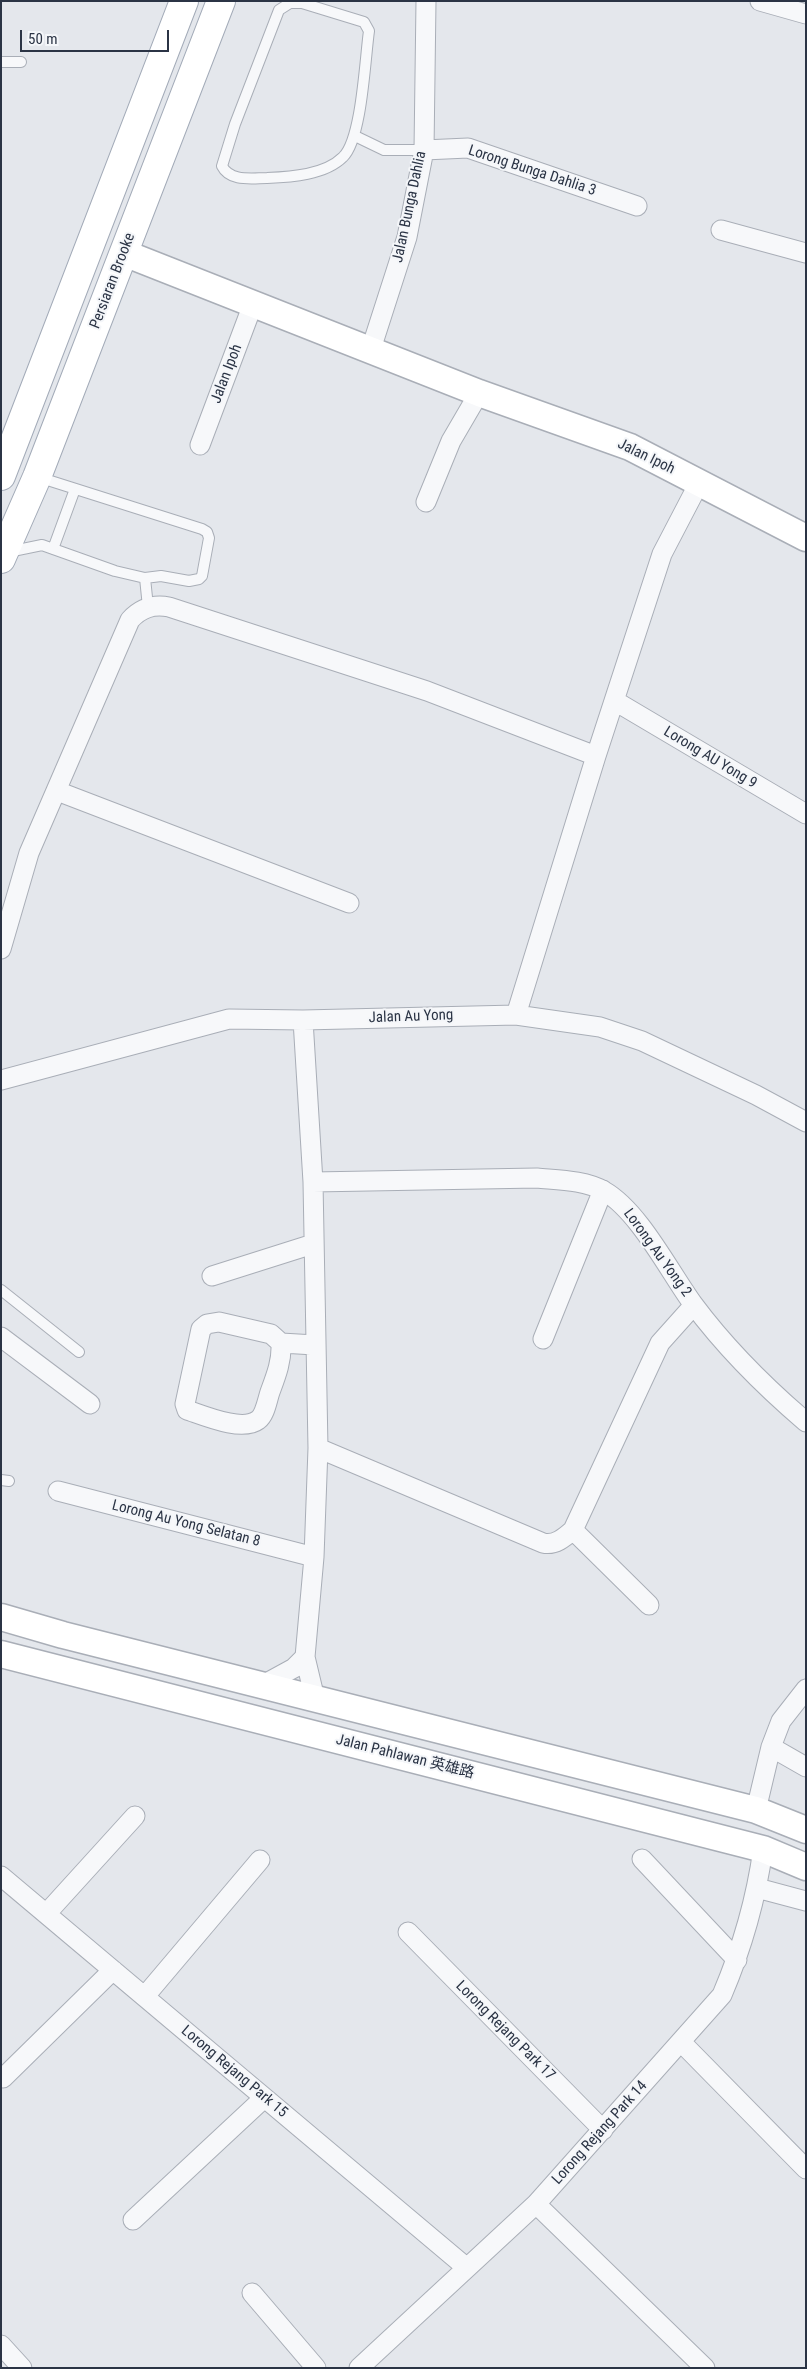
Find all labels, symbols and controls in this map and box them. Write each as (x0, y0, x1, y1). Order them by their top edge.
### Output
scale bar (22, 20, 171, 52)
text: 50 m (28, 30, 58, 48)
street label: Lorong Bunga Dahlia 3 (466, 142, 598, 200)
street label: Jalan Bunga Dahlia (389, 150, 431, 264)
street label: Persiaran Brooke (87, 231, 139, 331)
street label: Jalan Ipoh (208, 342, 246, 406)
street label: Jalan Ipoh (614, 435, 678, 479)
street label: Lorong AU Yong 9 (660, 723, 760, 793)
street label: Jalan Au Yong (368, 1007, 454, 1027)
street label: Lorong Au Yong 2 (619, 1205, 695, 1301)
street label: Lorong Au Yong Selatan 8 (110, 1497, 262, 1551)
street label: Jalan Pahlawan 英雄路 (334, 1731, 476, 1783)
street label: Lorong Rejang Park 17 (451, 1977, 559, 2085)
street label: Lorong Rejang Park 15 (177, 2022, 291, 2122)
street label: Lorong Rejang Park 14 (549, 2077, 651, 2189)

